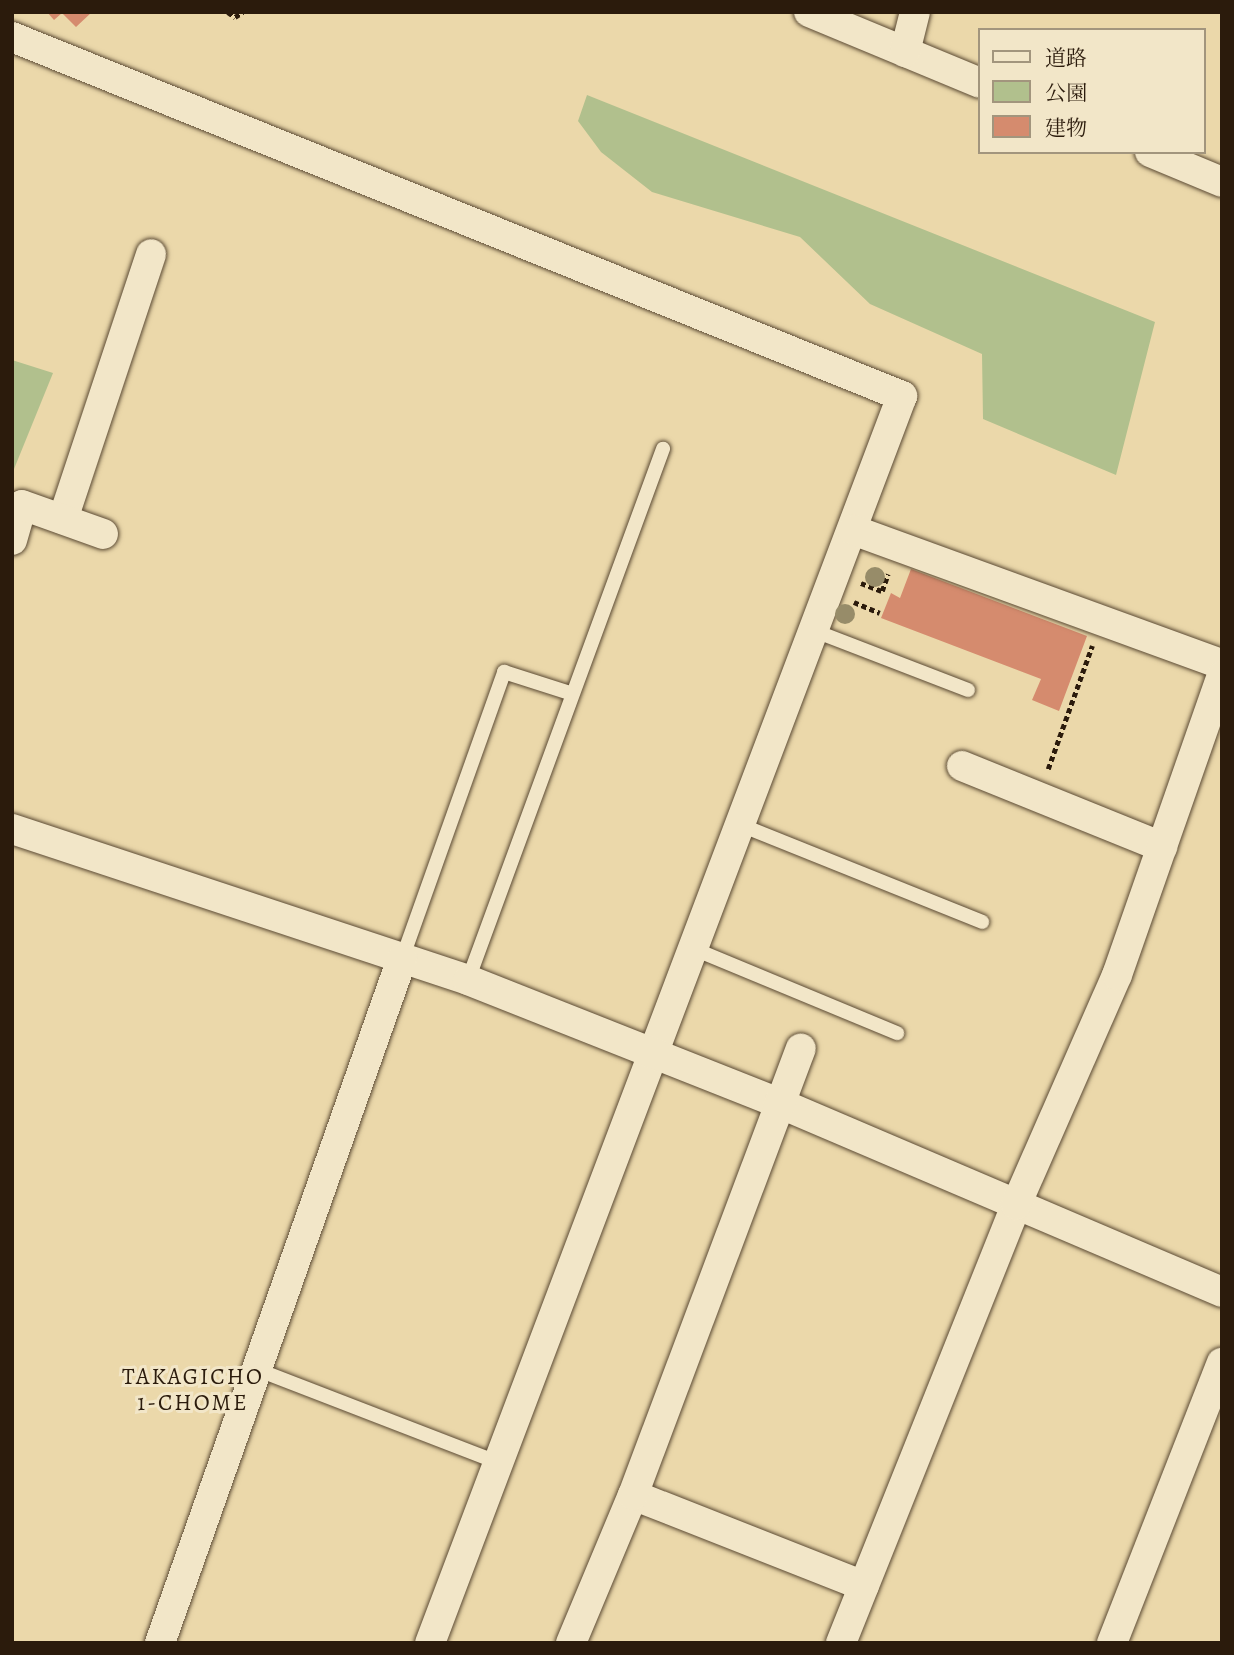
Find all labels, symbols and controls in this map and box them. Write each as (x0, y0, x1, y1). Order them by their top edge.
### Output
legend (978, 28, 1206, 154)
text: 道路 (1045, 44, 1087, 72)
text: 公園 (1045, 79, 1087, 107)
text: 建物 (1045, 114, 1087, 142)
district label: TAKAGICHO 1-CHOME (123, 1363, 263, 1417)

